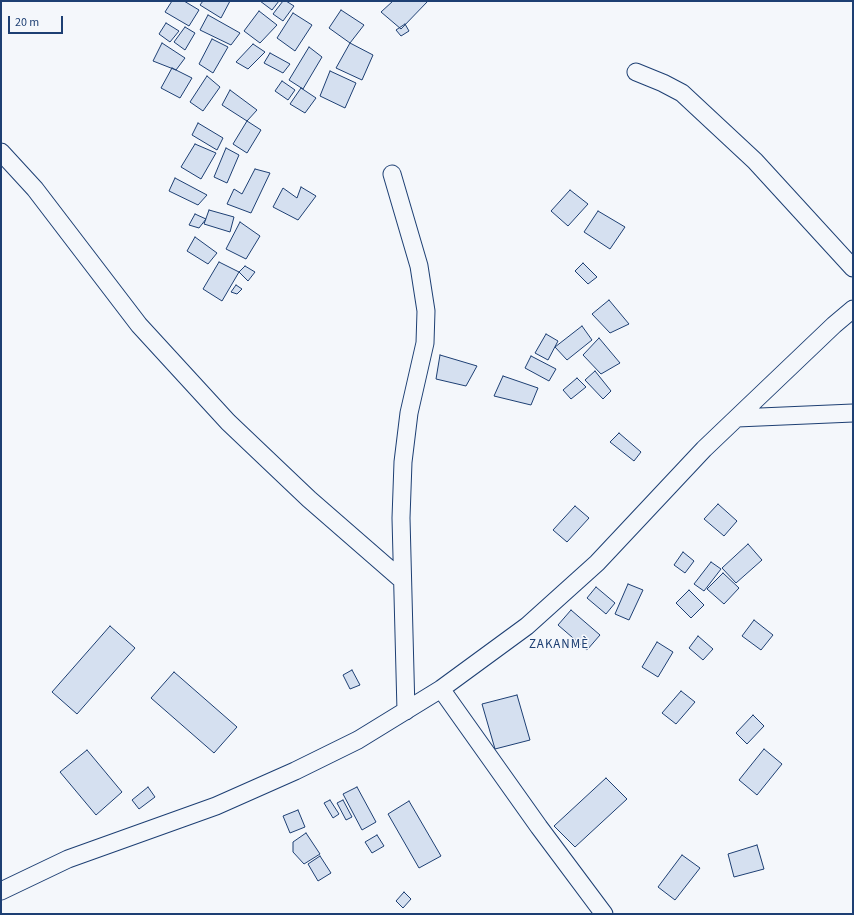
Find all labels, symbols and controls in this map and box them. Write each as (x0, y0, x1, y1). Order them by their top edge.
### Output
scale bar (10, 8, 65, 34)
text: 20 m (15, 14, 39, 31)
district label: ZAKANMÈ (529, 637, 589, 653)

